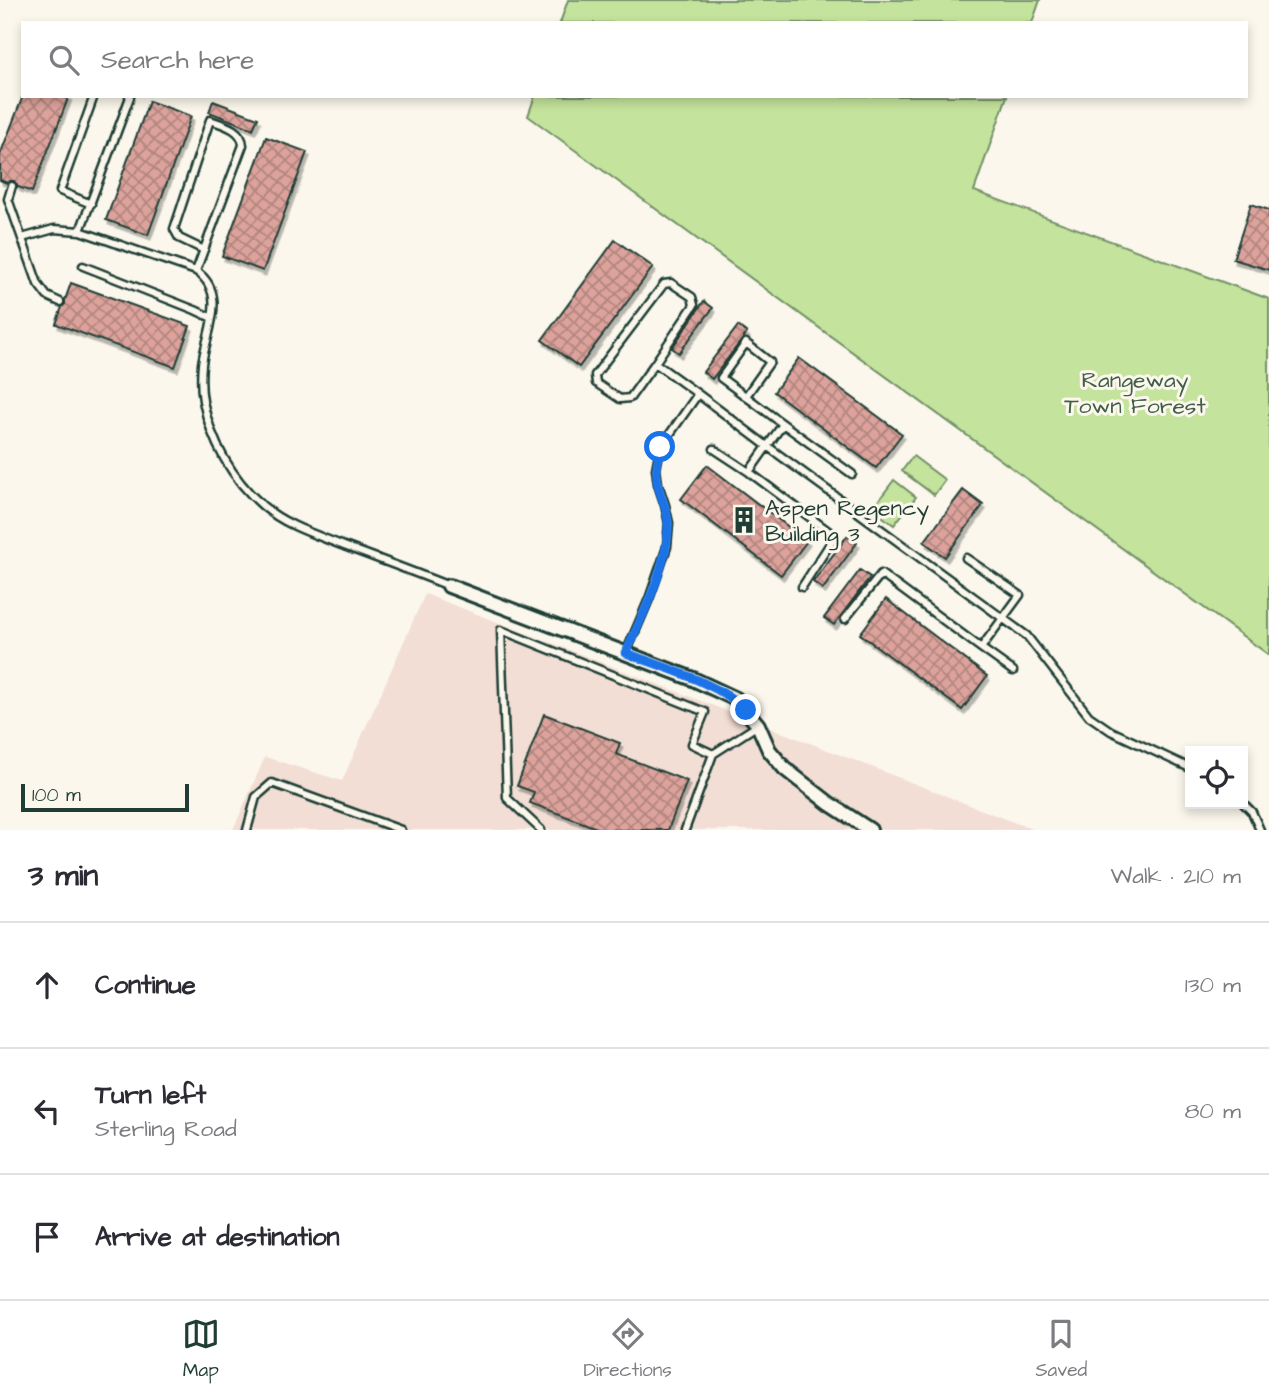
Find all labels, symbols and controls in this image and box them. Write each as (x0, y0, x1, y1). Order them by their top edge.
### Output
search box (21, 21, 1248, 98)
icon: search (45, 41, 83, 79)
text: Search here (101, 42, 254, 78)
park label: Rangeway Town Forest (1064, 364, 1206, 422)
route start (644, 431, 675, 462)
place label: Aspen Regency Building 3 (765, 492, 929, 551)
building icon: Aspen Regency Building 3 (729, 505, 759, 535)
route end (730, 694, 761, 725)
map controls (1185, 746, 1248, 809)
button: locate (1185, 746, 1248, 809)
scale bar (21, 781, 189, 813)
text: 100 m (32, 782, 81, 809)
text: 3 min (28, 855, 98, 897)
text: Walk · 210 m (1111, 860, 1241, 892)
icon: ahead (28, 966, 66, 1004)
text: Continue (95, 967, 196, 1003)
text: 130 m (1185, 969, 1241, 1001)
text: Turn left (95, 1077, 206, 1113)
icon: left (28, 1092, 66, 1130)
text: 80 m (1184, 1095, 1241, 1127)
text: Sterling Road (95, 1113, 237, 1145)
icon: arrive (28, 1218, 66, 1256)
text: Arrive at destination (95, 1219, 340, 1255)
tab: Map (182, 1315, 220, 1384)
tab: Directions (583, 1315, 672, 1384)
tab: Saved (1035, 1315, 1087, 1384)

